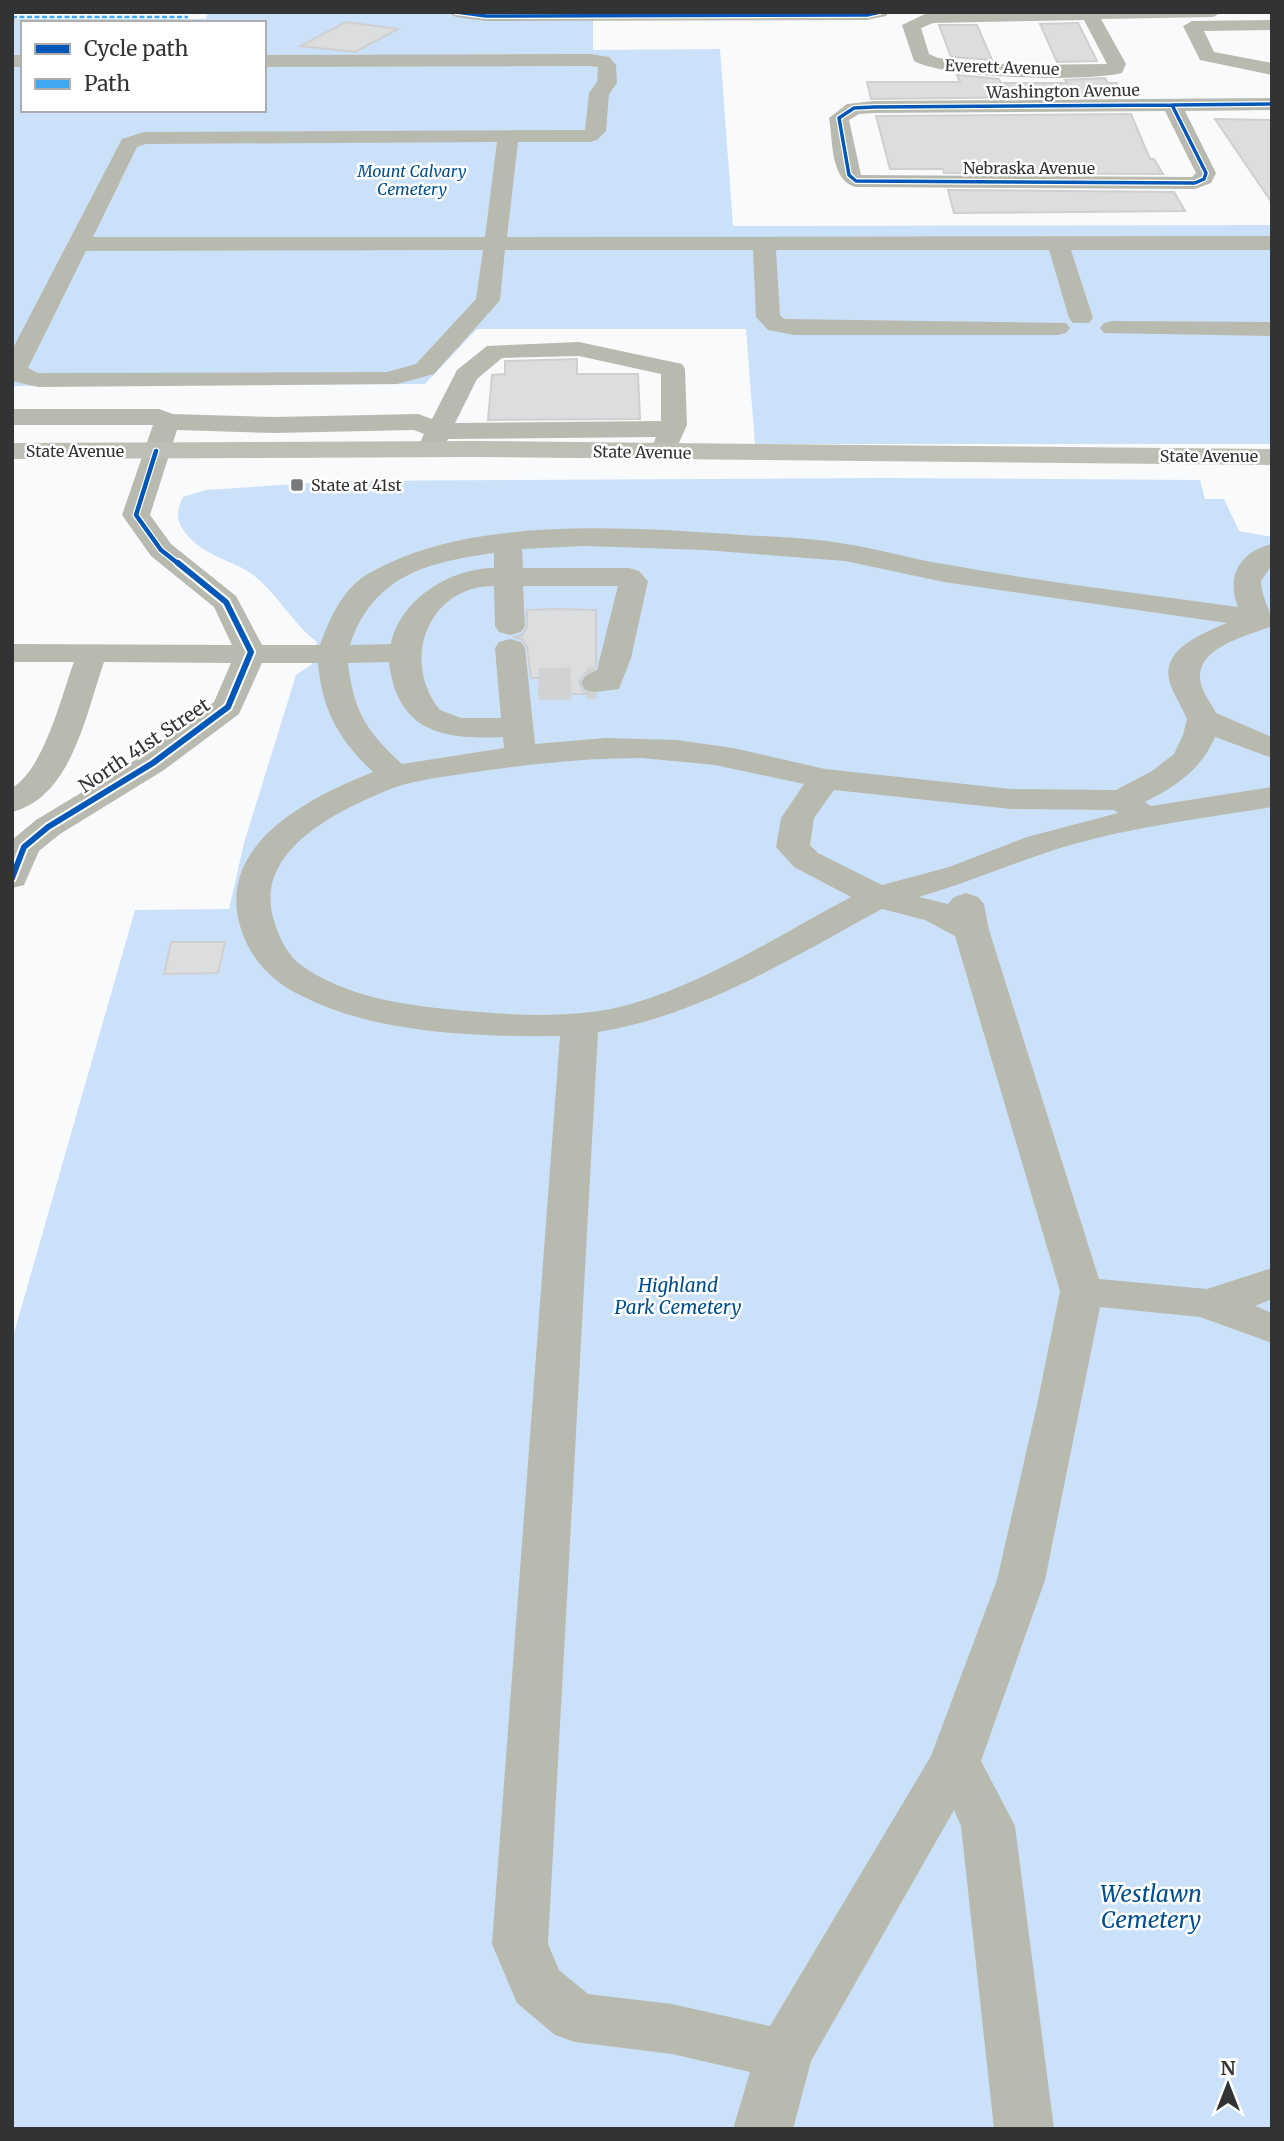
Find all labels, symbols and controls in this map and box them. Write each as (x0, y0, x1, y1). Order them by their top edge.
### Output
legend (21, 21, 266, 112)
text: Cycle path (84, 35, 188, 62)
street label: Everett Avenue (944, 55, 1060, 79)
text: Path (84, 70, 130, 97)
street label: Washington Avenue (985, 80, 1140, 102)
street label: Nebraska Avenue (963, 158, 1095, 178)
park label: Mount Calvary Cemetery (356, 161, 467, 199)
street label: State Avenue (26, 441, 124, 461)
street label: State Avenue (593, 441, 691, 463)
street label: State Avenue (1160, 446, 1258, 466)
place label: State at 41st (311, 475, 402, 495)
marker: State at 41st (289, 477, 305, 493)
street label: North 41st Street (74, 692, 215, 798)
park label: Highland Park Cemetery (615, 1273, 741, 1319)
park label: Westlawn Cemetery (1100, 1879, 1202, 1934)
north arrow (1193, 2050, 1263, 2120)
text: N (1220, 2056, 1236, 2080)

